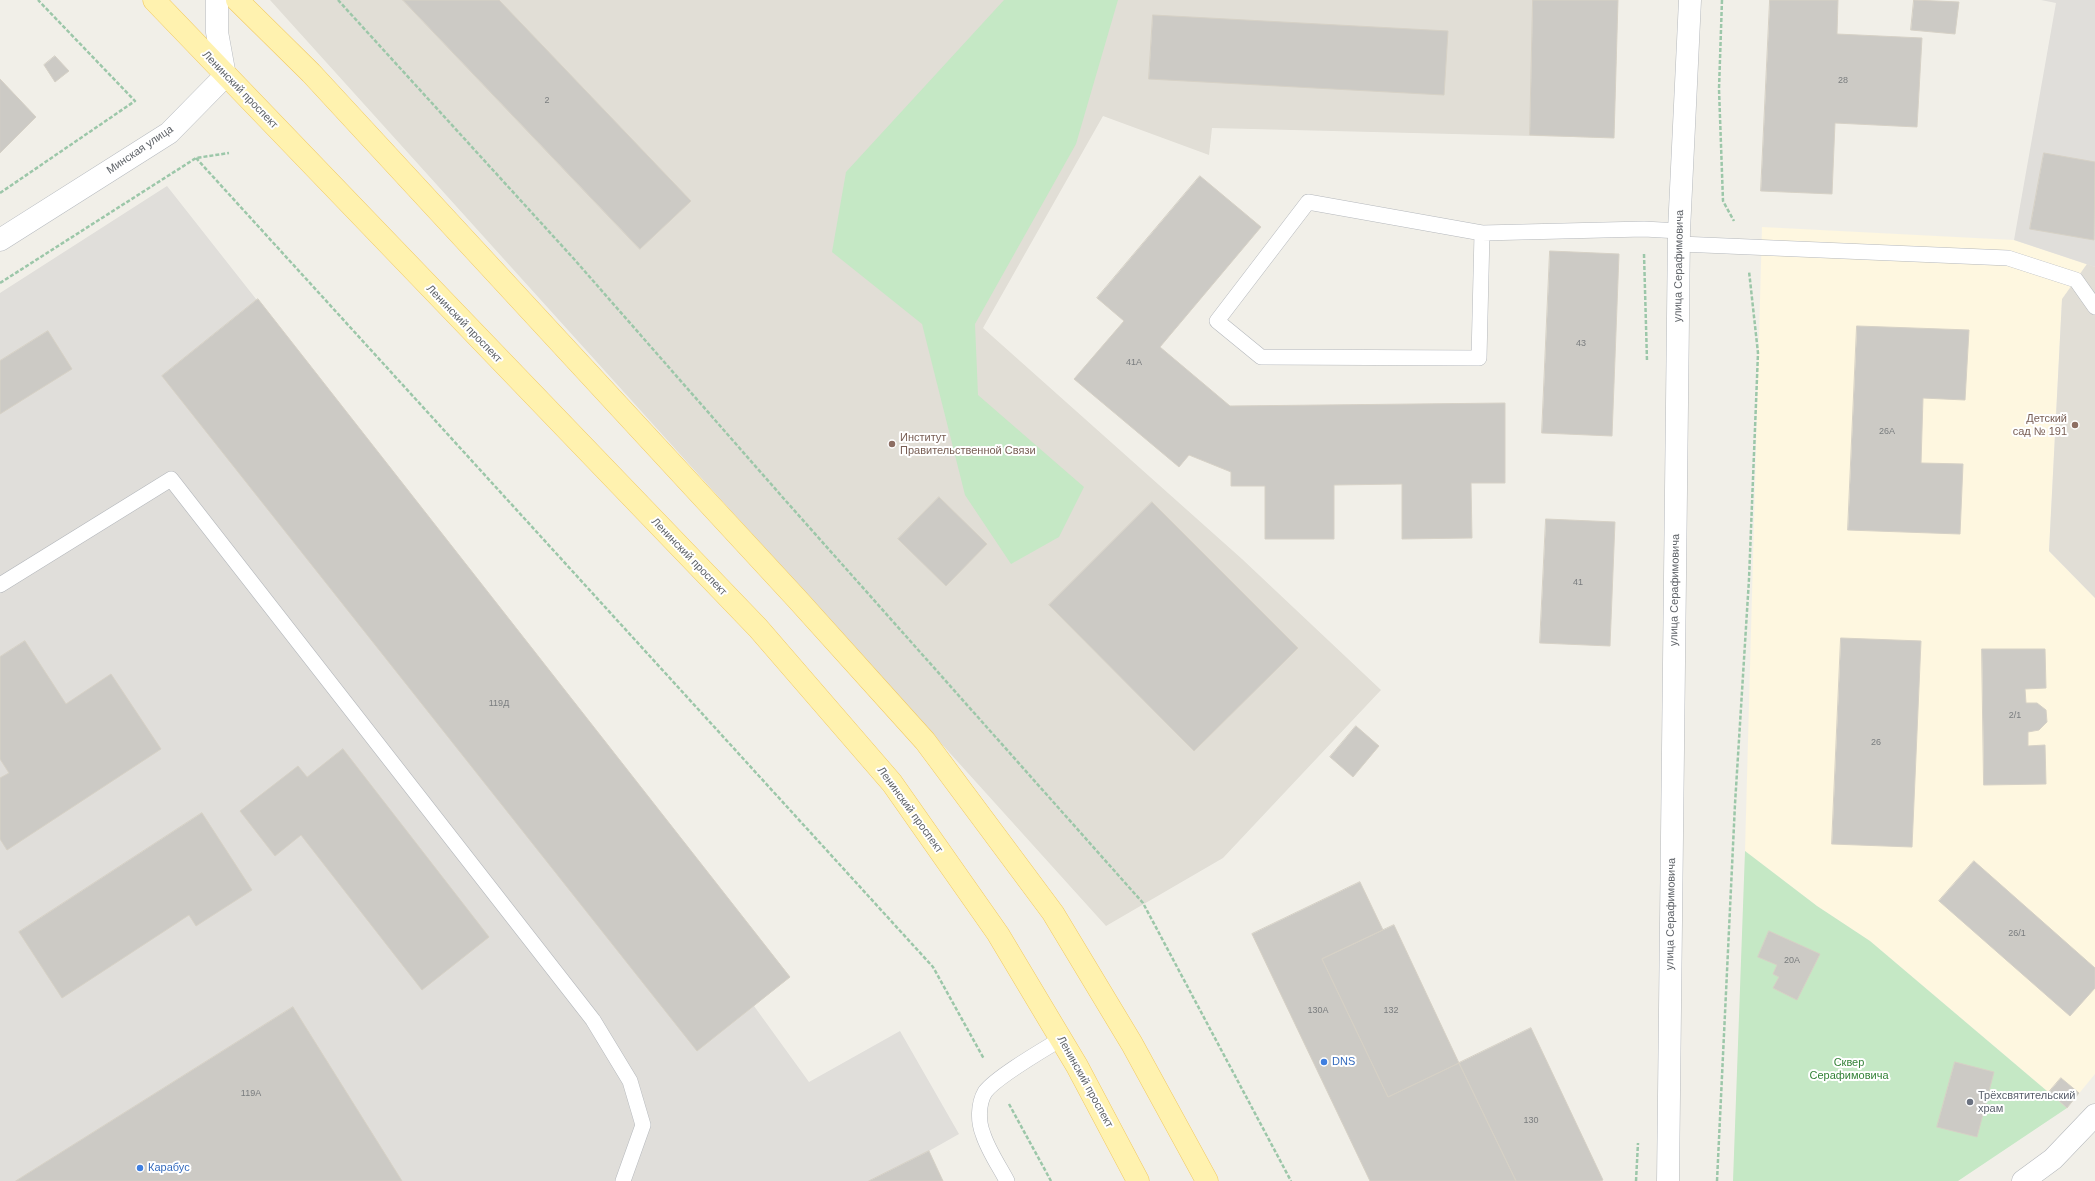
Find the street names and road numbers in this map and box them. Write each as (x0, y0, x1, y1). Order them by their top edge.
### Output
street label: Ленинский проспект (199, 48, 281, 132)
street label: Минская улица (104, 123, 176, 177)
street label: улица Серафимовича (1671, 210, 1687, 322)
street label: Ленинский проспект (423, 282, 505, 366)
street label: Ленинский проспект (648, 515, 730, 599)
street label: улица Серафимовича (1667, 534, 1683, 646)
street label: Ленинский проспект (874, 764, 946, 856)
street label: улица Серафимовича (1663, 858, 1679, 970)
street label: Ленинский проспект (1054, 1034, 1116, 1130)

